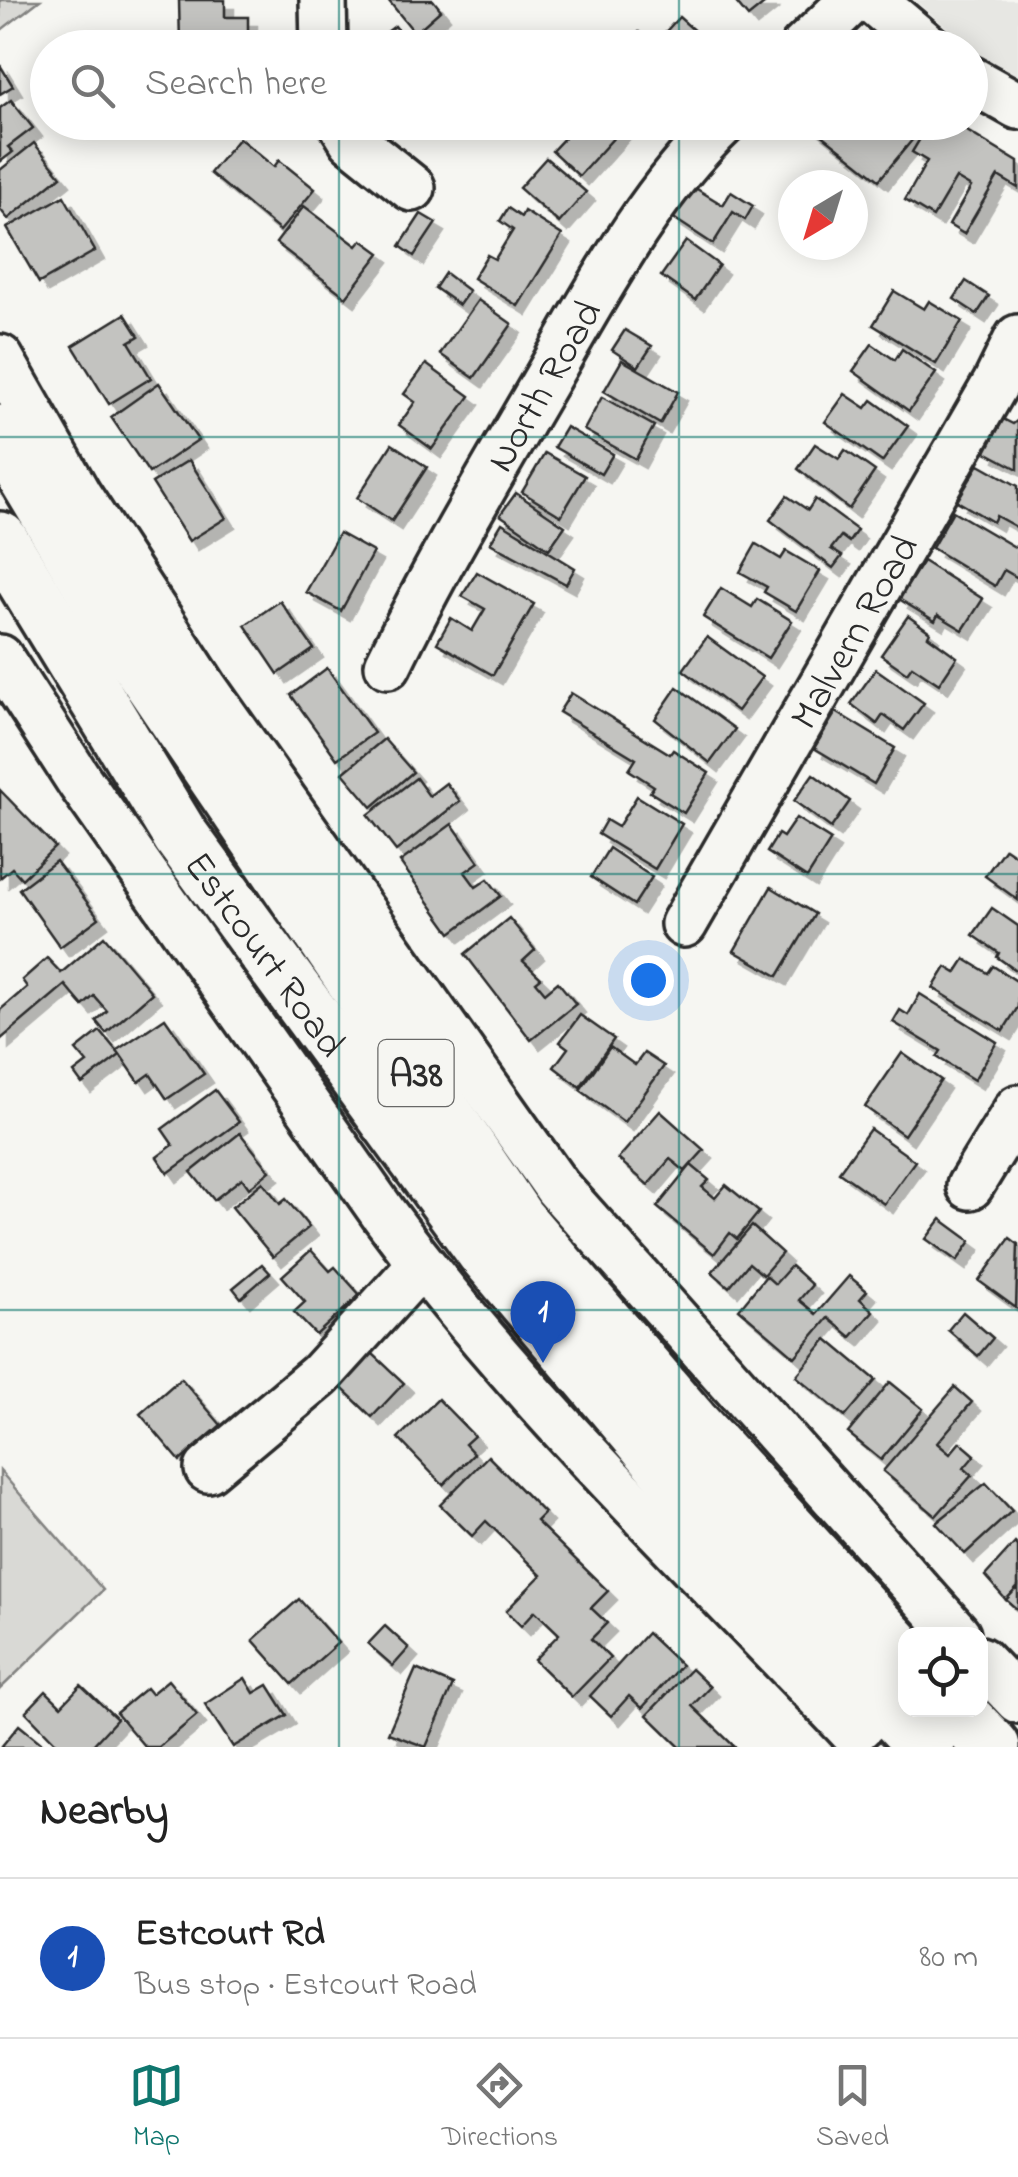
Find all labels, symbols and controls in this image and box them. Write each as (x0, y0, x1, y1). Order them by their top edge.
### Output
search box (30, 30, 988, 140)
text: Search here (145, 57, 327, 113)
icon: search (65, 58, 120, 113)
north arrow (778, 170, 868, 260)
street label: North Road (474, 290, 620, 484)
street label: Malvern Road (777, 525, 936, 742)
street label: Estcourt Road (167, 841, 358, 1071)
your location (623, 955, 674, 1006)
road number: A38 (378, 1040, 454, 1106)
pin: 1 (510, 1280, 576, 1363)
map controls (898, 1627, 988, 1717)
button: locate (898, 1627, 988, 1717)
text: Nearby (40, 1782, 168, 1843)
text: Estcourt Rd (135, 1907, 325, 1963)
text: 1 (67, 1935, 78, 1982)
text: 80 m (919, 1935, 978, 1982)
text: Bus stop · Estcourt Road (135, 1963, 477, 2010)
tab: Map (129, 2058, 184, 2159)
tab: Directions (442, 2058, 558, 2159)
tab: Saved (816, 2058, 889, 2159)

